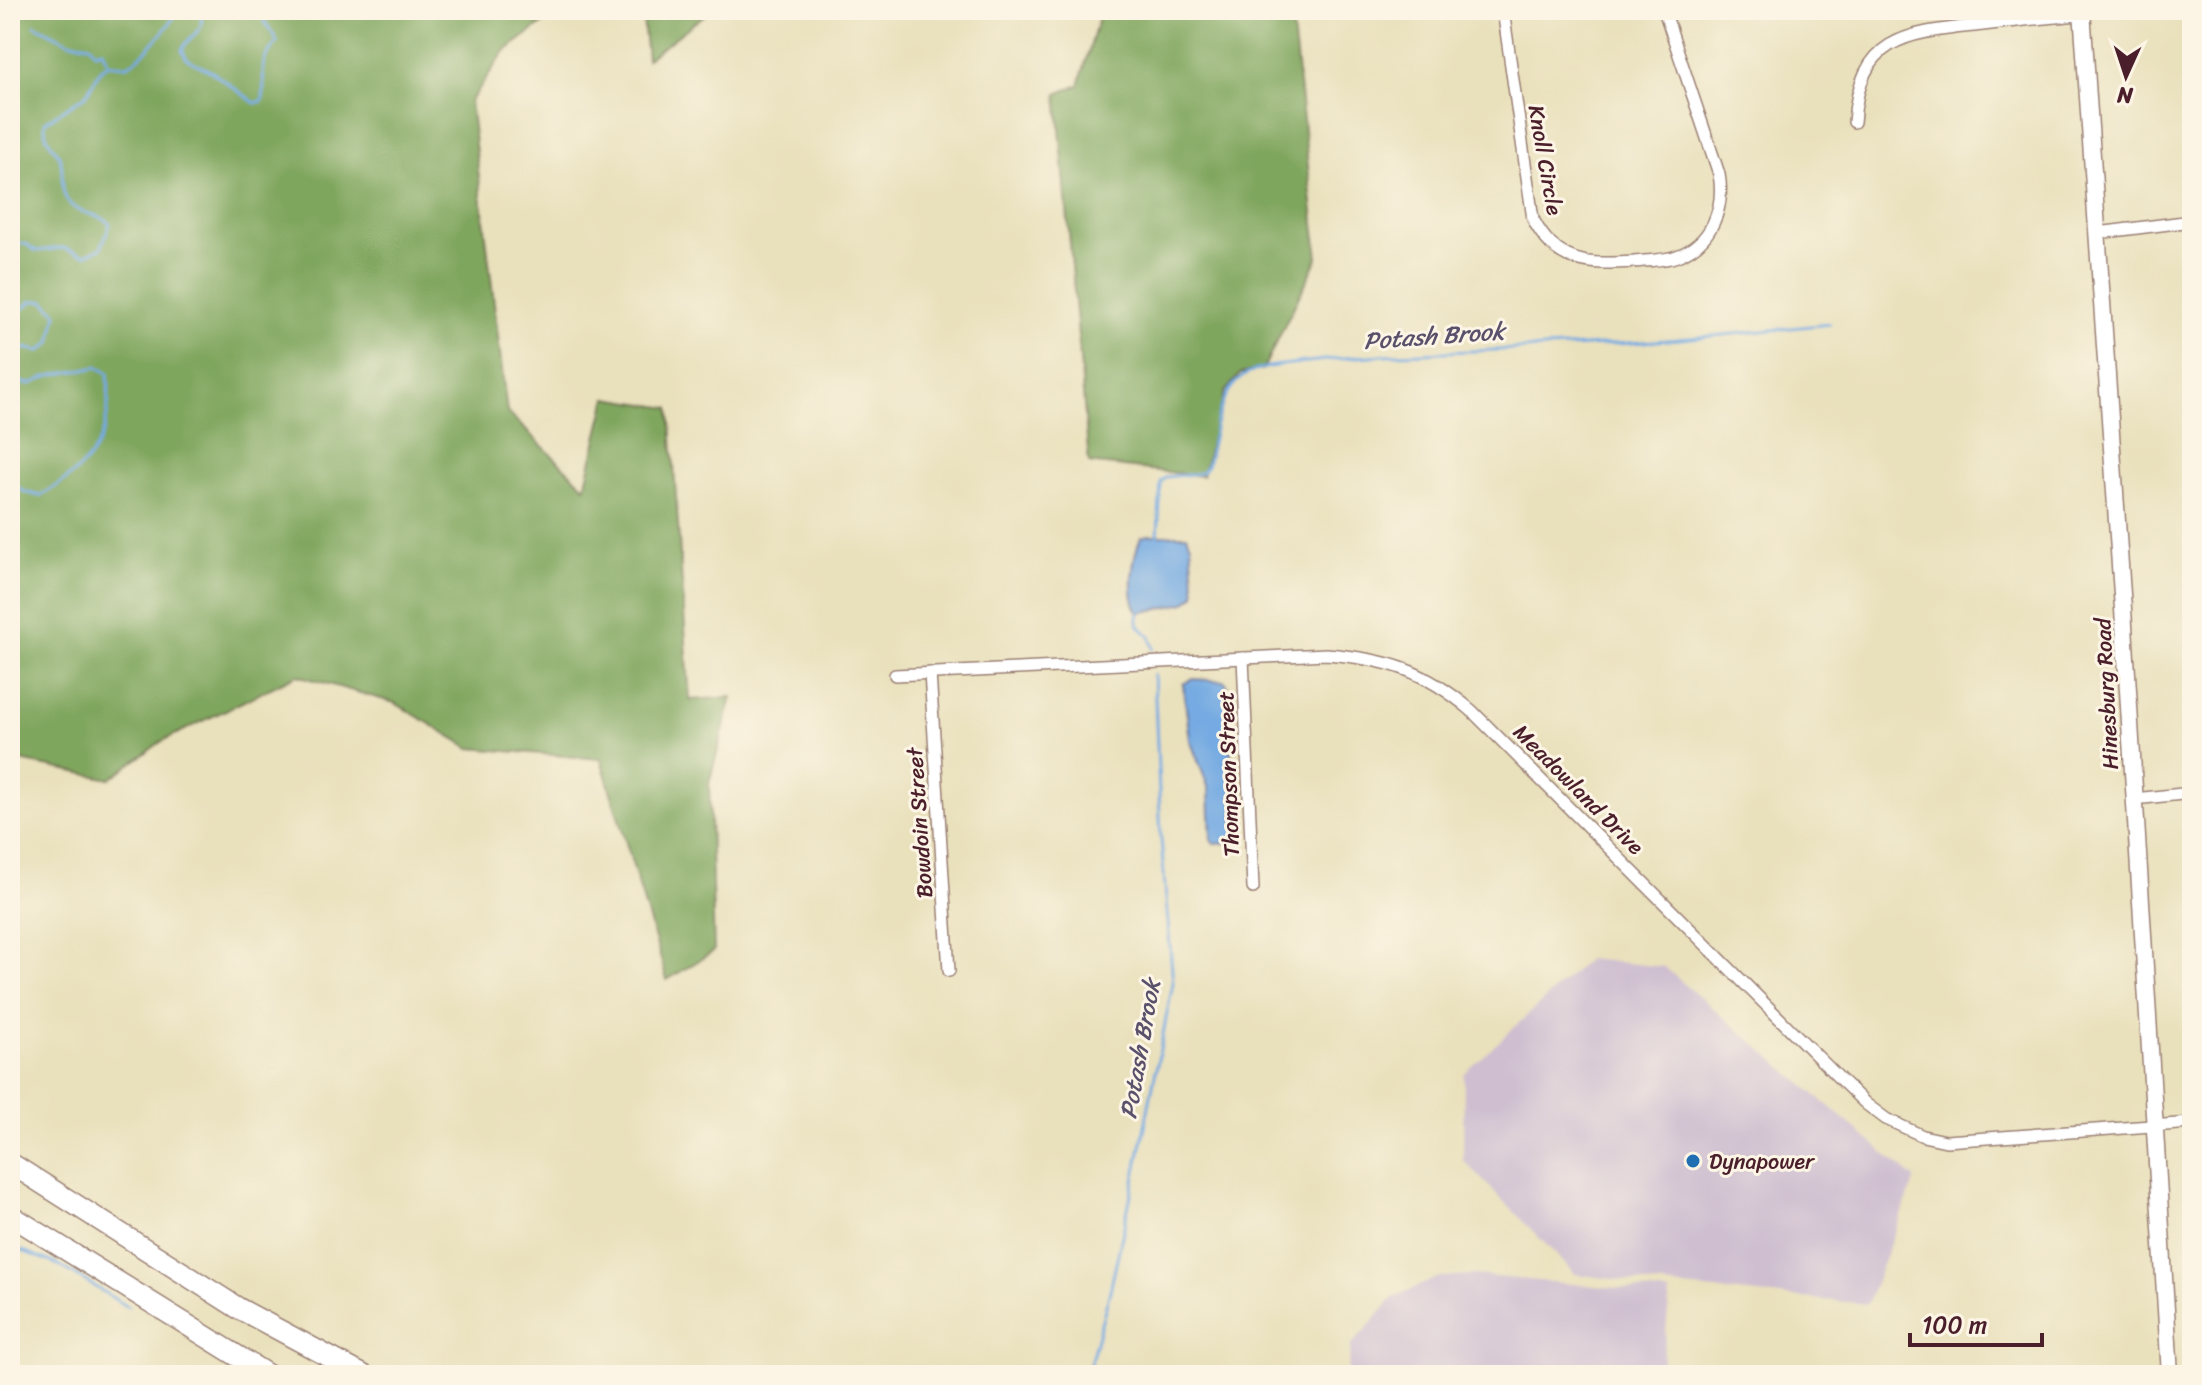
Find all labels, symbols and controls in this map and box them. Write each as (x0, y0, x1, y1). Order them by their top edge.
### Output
north arrow (2086, 36, 2166, 116)
text: N (2116, 76, 2135, 115)
street label: Knoll Circle (1517, 102, 1574, 219)
water label: Potash Brook (1362, 310, 1509, 362)
street label: Hinesburg Road (2083, 616, 2130, 771)
street label: Thompson Street (1206, 690, 1251, 857)
street label: Meadowland Drive (1503, 714, 1654, 865)
street label: Bowdoin Street (895, 745, 944, 899)
water label: Potash Brook (1107, 973, 1173, 1122)
place label: Dynapower (1709, 1142, 1816, 1181)
marker: Dynapower (1684, 1152, 1702, 1170)
scale bar (1910, 1297, 2042, 1347)
text: 100 m (1922, 1304, 1987, 1346)

